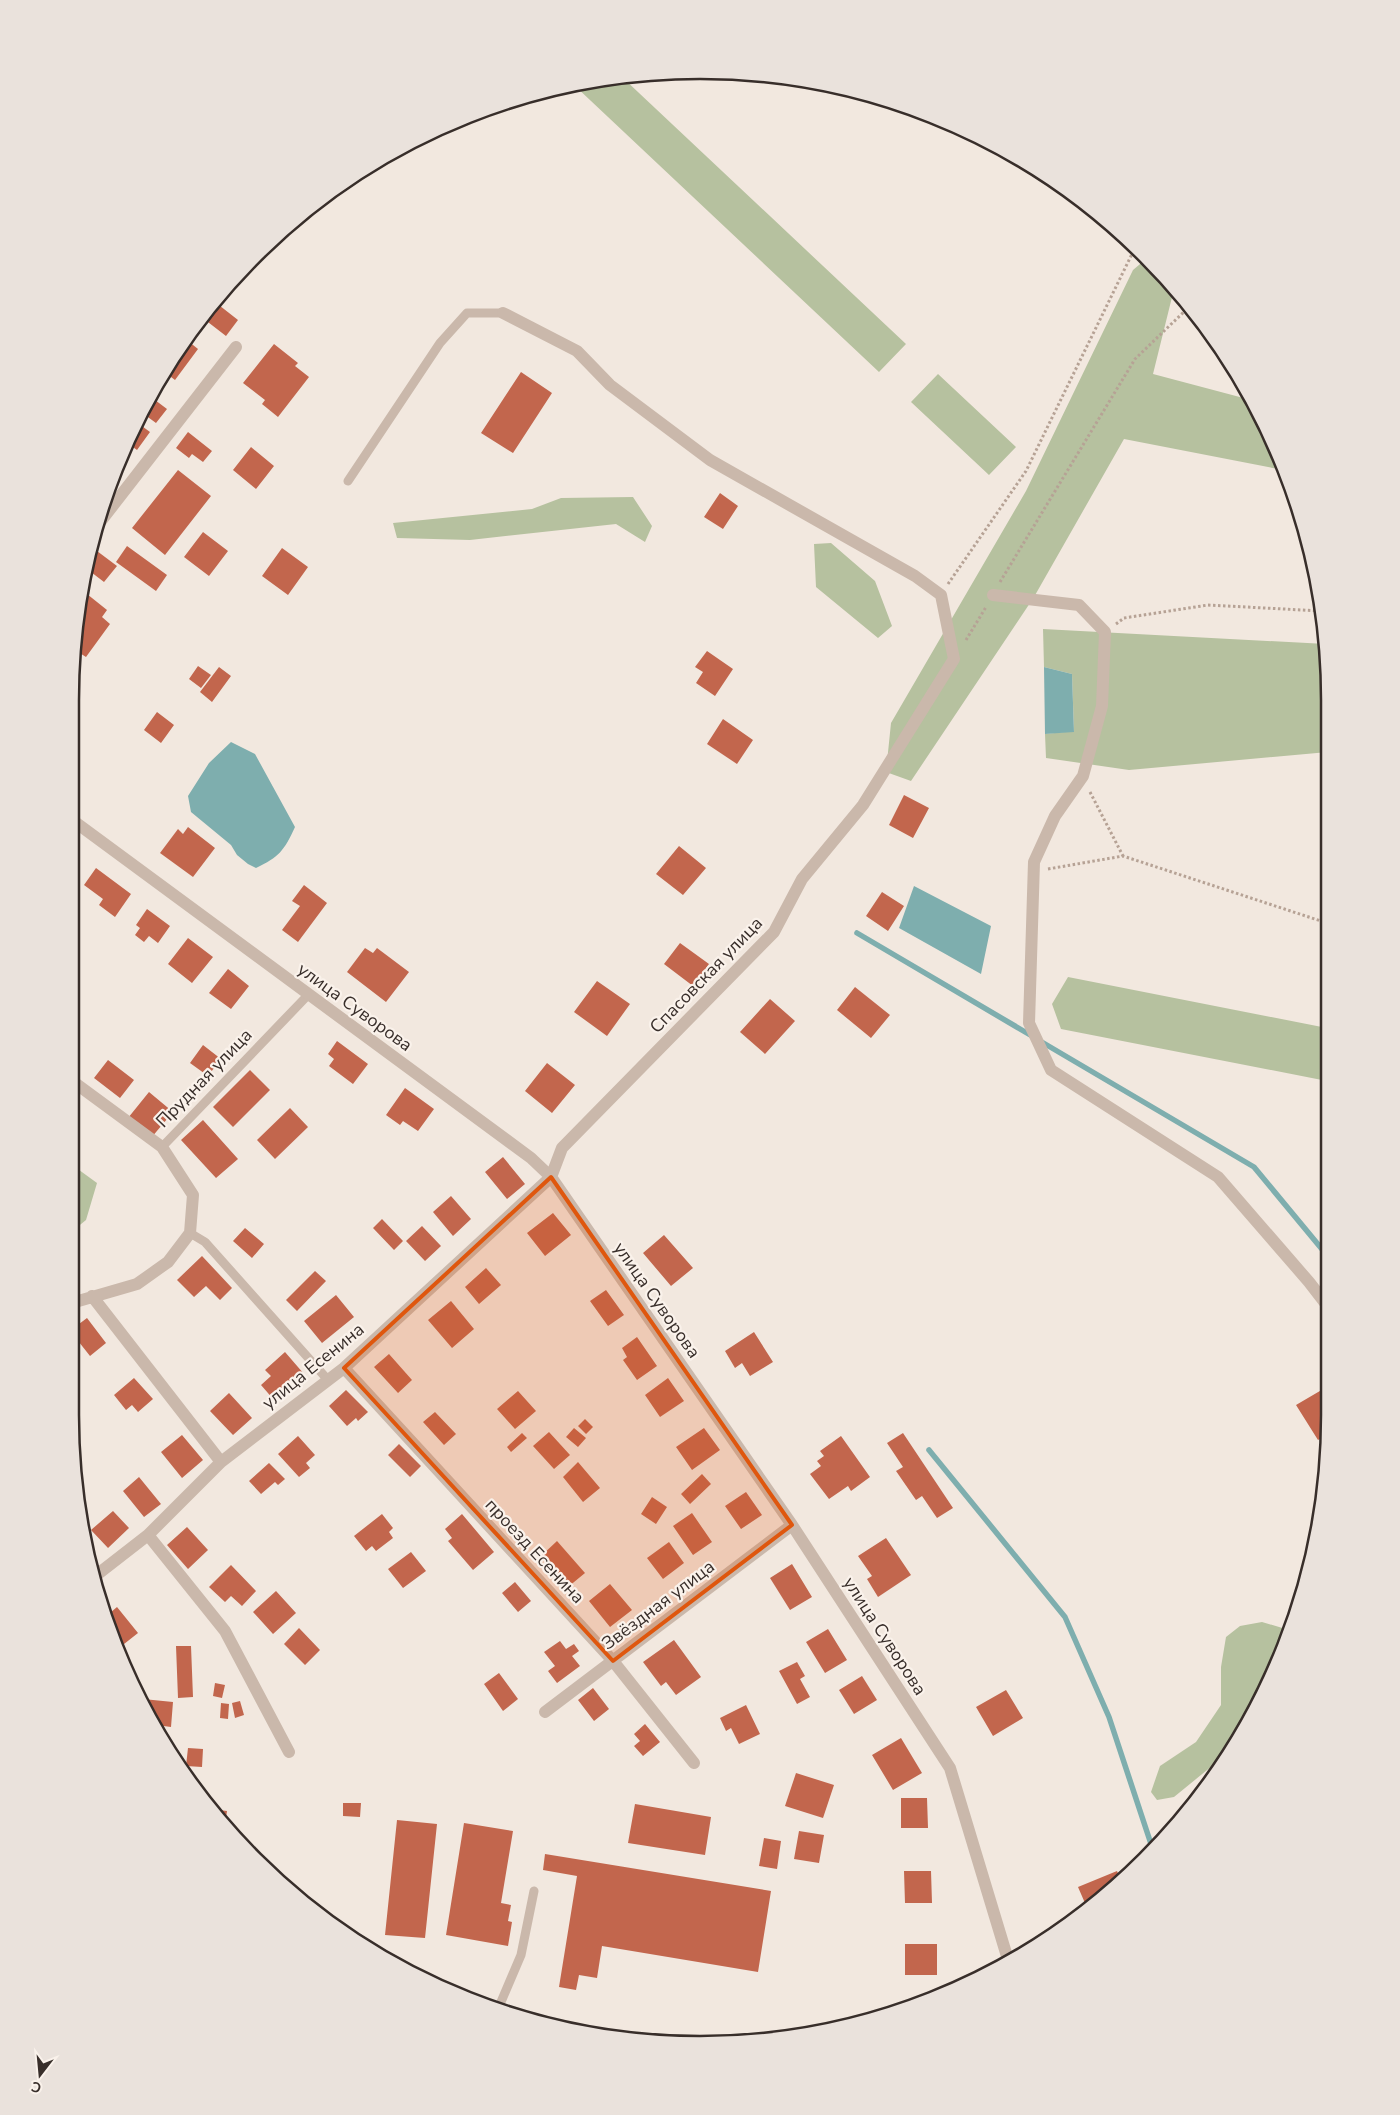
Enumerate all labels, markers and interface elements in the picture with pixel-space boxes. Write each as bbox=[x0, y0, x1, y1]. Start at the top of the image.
street label: Спасовская улица bbox=[644, 912, 768, 1038]
street label: улица Суворова bbox=[293, 957, 417, 1057]
street label: Прудная улица bbox=[151, 1023, 257, 1133]
street label: улица Суворова bbox=[608, 1237, 706, 1363]
street label: улица Есенина bbox=[257, 1317, 369, 1415]
street label: проезд Есенина bbox=[480, 1493, 590, 1609]
street label: Звёздная улица bbox=[597, 1555, 719, 1655]
street label: улица Суворова bbox=[838, 1572, 932, 1700]
north arrow bbox=[15, 2050, 65, 2100]
text: С bbox=[29, 2076, 44, 2097]

